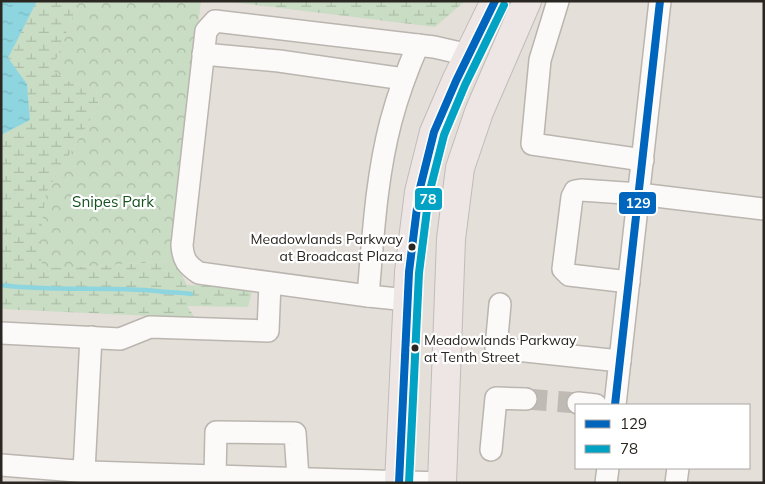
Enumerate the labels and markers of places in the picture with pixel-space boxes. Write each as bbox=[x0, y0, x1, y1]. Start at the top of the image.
place label: Meadowlands Parkway at Broadcast Plaza bbox=[251, 230, 404, 265]
marker: Meadowlands Parkway at Broadcast Plaza bbox=[407, 242, 417, 252]
place label: Meadowlands Parkway at Tenth Street bbox=[424, 331, 577, 366]
marker: Meadowlands Parkway at Tenth Street bbox=[410, 343, 420, 353]

